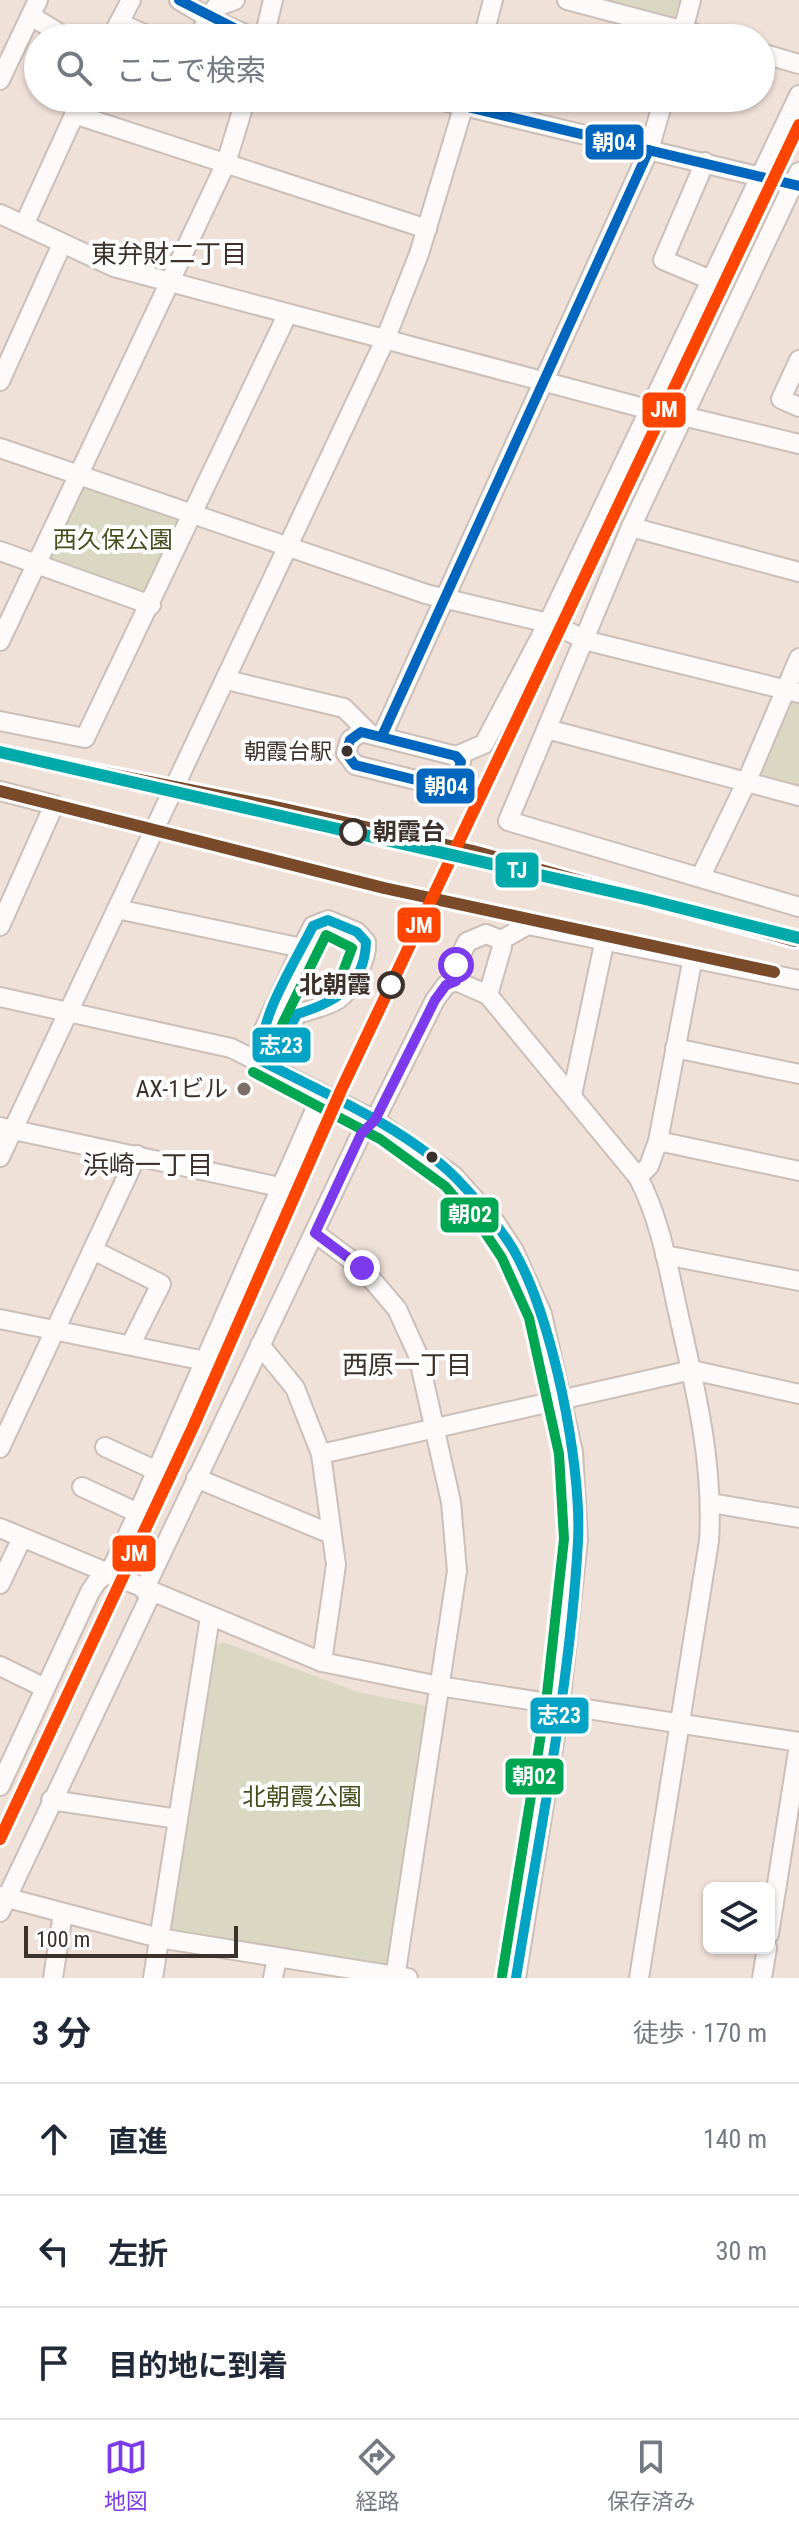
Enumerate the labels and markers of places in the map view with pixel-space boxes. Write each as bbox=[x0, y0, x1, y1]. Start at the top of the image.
place label: 朝霞台駅 bbox=[244, 739, 332, 764]
marker: 朝霞台駅 bbox=[339, 743, 355, 759]
place label: 朝霞台 bbox=[373, 818, 445, 846]
marker: 朝霞台 bbox=[340, 819, 366, 845]
place label: 北朝霞 bbox=[299, 971, 371, 999]
marker: 北朝霞 bbox=[378, 972, 404, 998]
place label: AX-1ビル bbox=[136, 1075, 228, 1103]
marker: AX-1ビル bbox=[235, 1080, 253, 1098]
unlabelled marker bbox=[424, 1149, 440, 1165]

